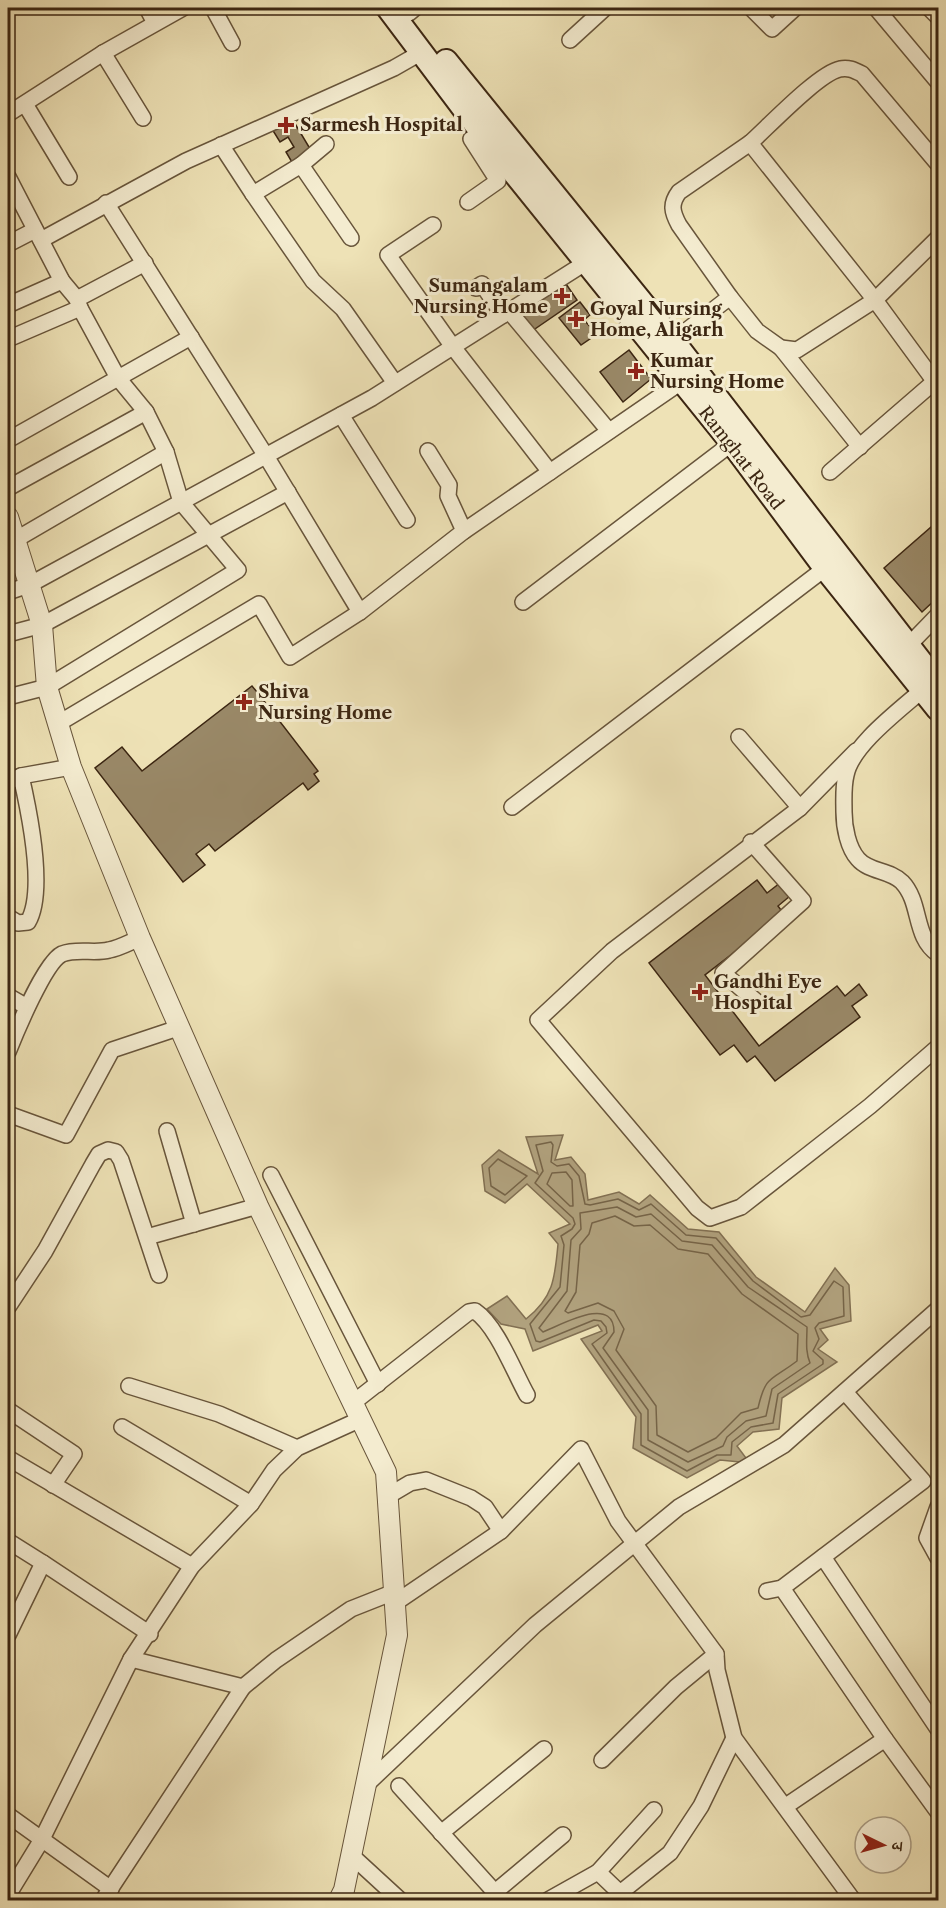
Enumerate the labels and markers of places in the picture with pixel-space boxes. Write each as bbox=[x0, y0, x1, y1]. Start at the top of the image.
place label: Sarmesh Hospital bbox=[300, 114, 463, 136]
marker: Sarmesh Hospital bbox=[277, 116, 295, 134]
place label: Sumangalam Nursing Home bbox=[414, 275, 548, 318]
marker: Sumangalam Nursing Home bbox=[553, 287, 571, 305]
place label: Goyal Nursing Home, Aligarh bbox=[590, 298, 724, 341]
marker: Goyal Nursing Home, Aligarh bbox=[567, 310, 585, 328]
place label: Kumar Nursing Home bbox=[650, 350, 784, 393]
marker: Kumar Nursing Home bbox=[627, 362, 645, 380]
place label: Shiva Nursing Home bbox=[258, 681, 392, 724]
marker: Shiva Nursing Home bbox=[235, 693, 253, 711]
place label: Gandhi Eye Hospital bbox=[714, 971, 822, 1014]
marker: Gandhi Eye Hospital bbox=[691, 983, 709, 1001]

